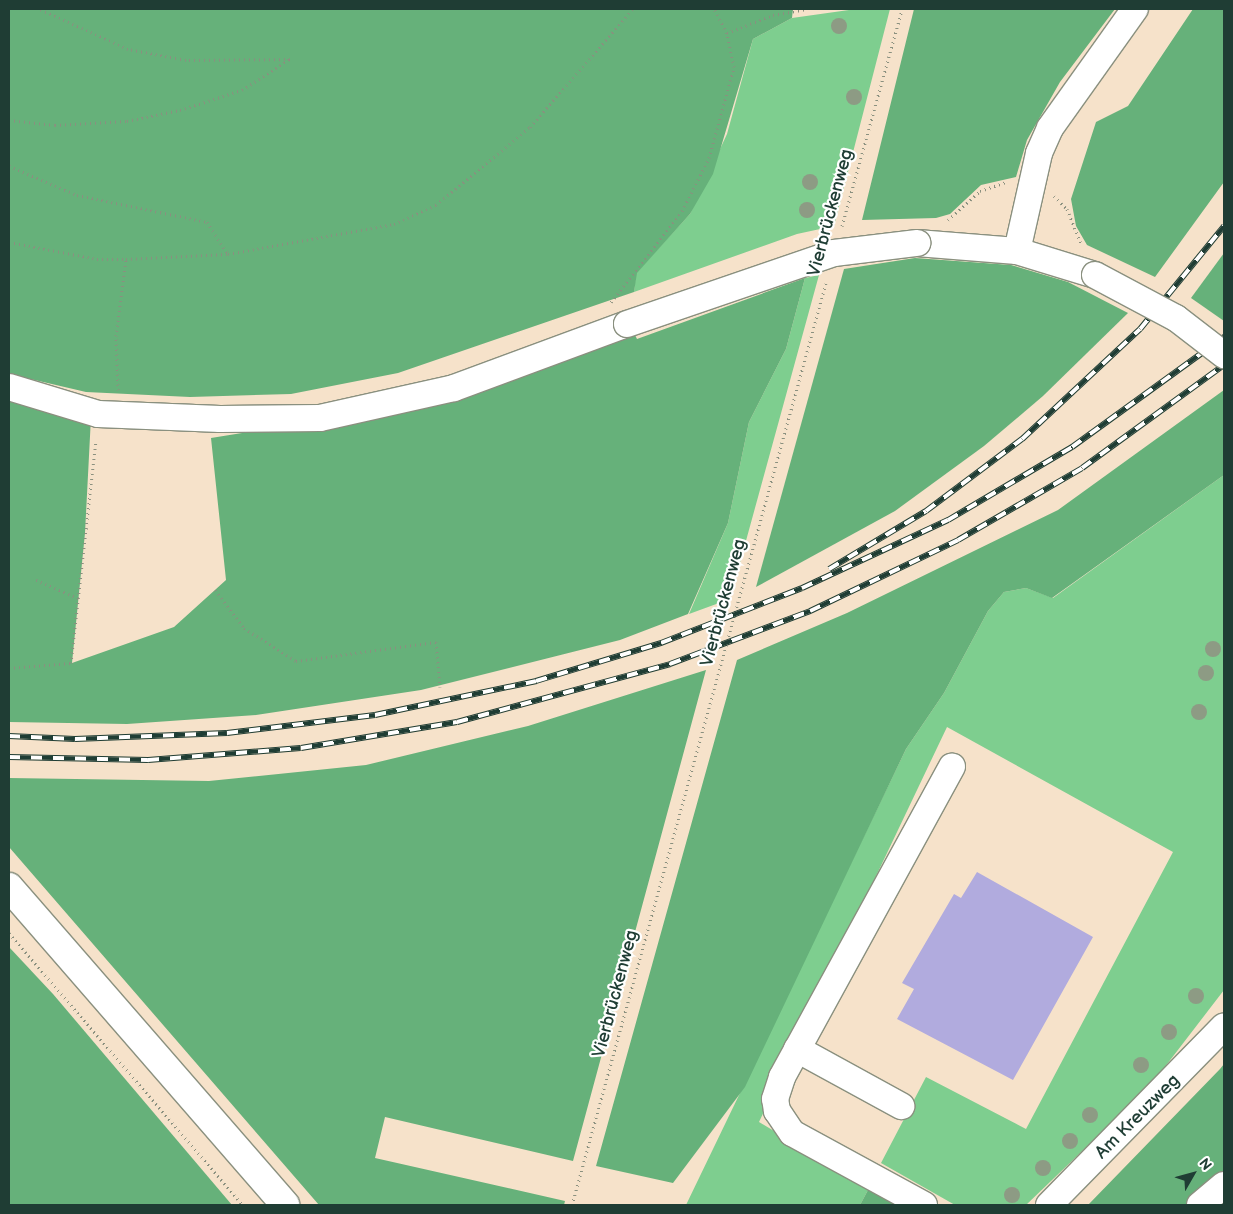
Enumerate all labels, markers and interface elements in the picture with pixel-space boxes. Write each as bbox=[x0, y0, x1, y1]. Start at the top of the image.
street label: Vierbrückenweg bbox=[804, 147, 858, 279]
street label: Vierbrückenweg bbox=[697, 537, 751, 669]
street label: Vierbrückenweg bbox=[589, 928, 643, 1060]
street label: Am Kreuzweg bbox=[1091, 1070, 1185, 1164]
north arrow bbox=[1168, 1149, 1218, 1199]
text: N bbox=[1195, 1155, 1215, 1174]

